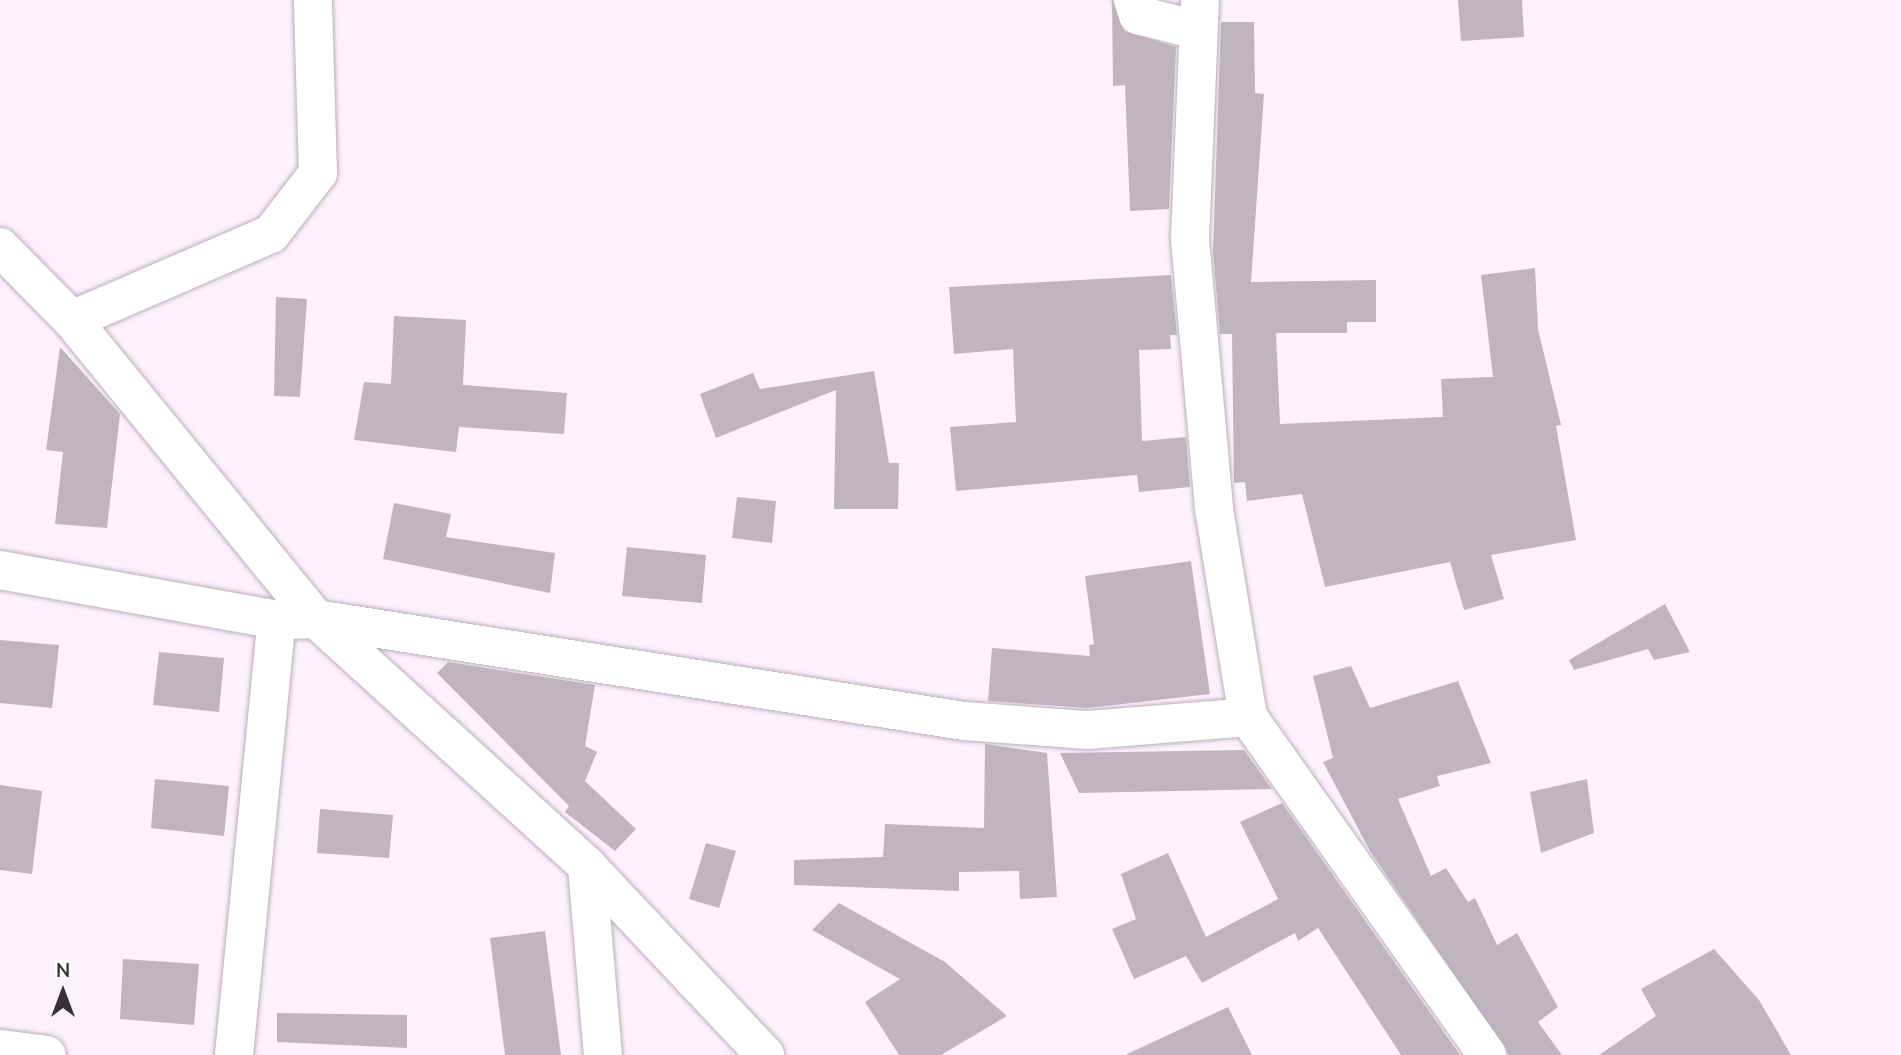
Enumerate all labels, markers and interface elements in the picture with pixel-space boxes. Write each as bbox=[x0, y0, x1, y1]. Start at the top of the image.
north arrow bbox=[28, 957, 98, 1027]
text: N bbox=[56, 958, 70, 984]

